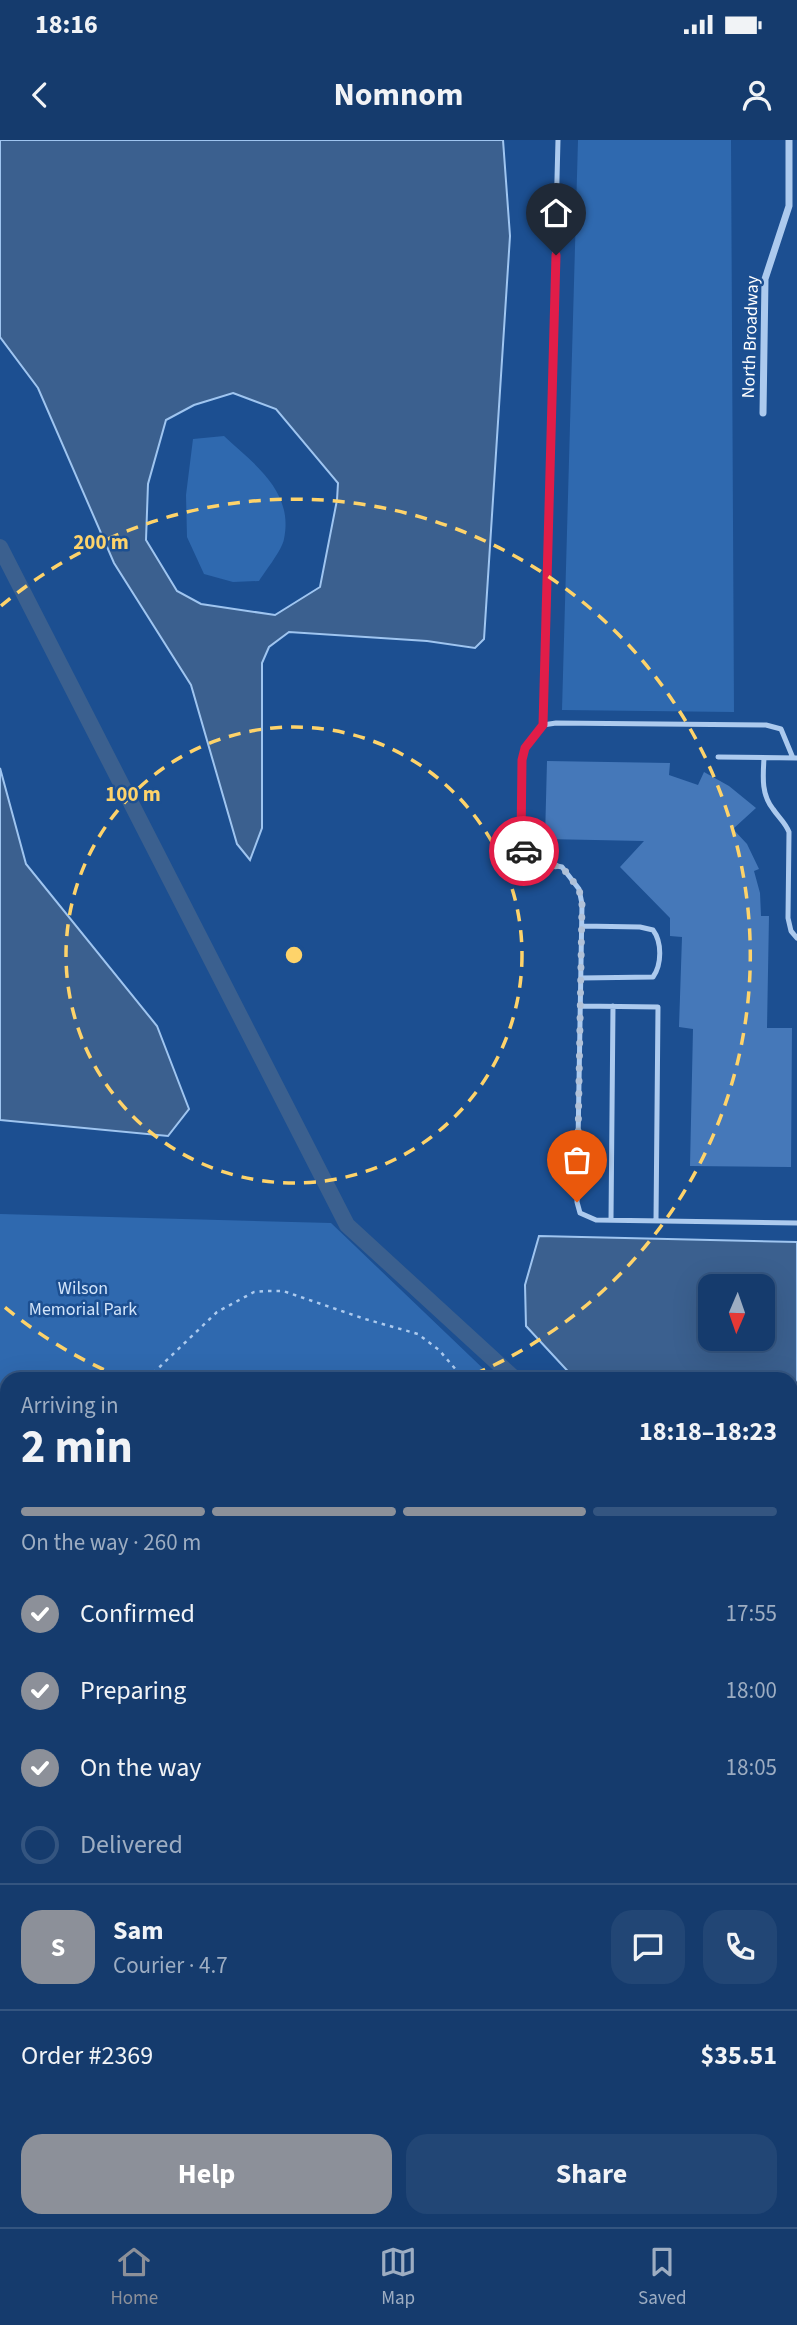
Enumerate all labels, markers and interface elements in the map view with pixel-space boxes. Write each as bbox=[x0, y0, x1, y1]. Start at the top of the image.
text: 18:16 bbox=[35, 6, 98, 43]
text: Nomnom bbox=[334, 72, 463, 118]
icon: back bbox=[21, 76, 59, 114]
icon: person bbox=[738, 76, 776, 114]
pin bbox=[526, 183, 586, 255]
icon: home bbox=[537, 194, 575, 232]
street label: North Broadway bbox=[736, 275, 765, 399]
text: 200 m bbox=[73, 527, 129, 557]
text: 100 m bbox=[105, 779, 161, 809]
courier bbox=[489, 816, 559, 886]
icon: car bbox=[505, 832, 543, 870]
centre of rings bbox=[282, 943, 306, 967]
pin bbox=[547, 1130, 607, 1202]
icon: bag bbox=[558, 1141, 596, 1179]
north arrow bbox=[698, 1274, 775, 1351]
map controls bbox=[698, 1274, 775, 1351]
park label: Wilson Memorial Park bbox=[29, 1276, 137, 1322]
text: Arriving in bbox=[21, 1389, 119, 1422]
text: 18:18–18:23 bbox=[639, 1413, 777, 1450]
text: 2 min bbox=[21, 1415, 133, 1480]
text: On the way · 260 m bbox=[21, 1526, 201, 1559]
icon: check bbox=[21, 1595, 59, 1633]
text: Confirmed bbox=[80, 1595, 195, 1632]
text: 17:55 bbox=[726, 1597, 777, 1630]
icon: check bbox=[21, 1672, 59, 1710]
text: Preparing bbox=[80, 1672, 186, 1709]
text: 18:00 bbox=[726, 1674, 777, 1707]
icon: check bbox=[21, 1749, 59, 1787]
text: On the way bbox=[80, 1749, 201, 1786]
text: 18:05 bbox=[726, 1751, 777, 1784]
text: Delivered bbox=[80, 1826, 183, 1863]
button: chat bbox=[611, 1910, 685, 1984]
button: phone bbox=[703, 1910, 777, 1984]
text: Sam bbox=[113, 1912, 163, 1949]
text: S bbox=[51, 1929, 65, 1966]
text: Courier · 4.7 bbox=[113, 1949, 228, 1982]
text: Order #2369 bbox=[21, 2037, 153, 2074]
text: $35.51 bbox=[701, 2037, 777, 2074]
button: Help bbox=[21, 2134, 392, 2214]
button: Share bbox=[406, 2134, 777, 2214]
tab: Home bbox=[110, 2243, 158, 2312]
tab: Map bbox=[379, 2243, 417, 2312]
tab: Saved bbox=[638, 2243, 687, 2312]

